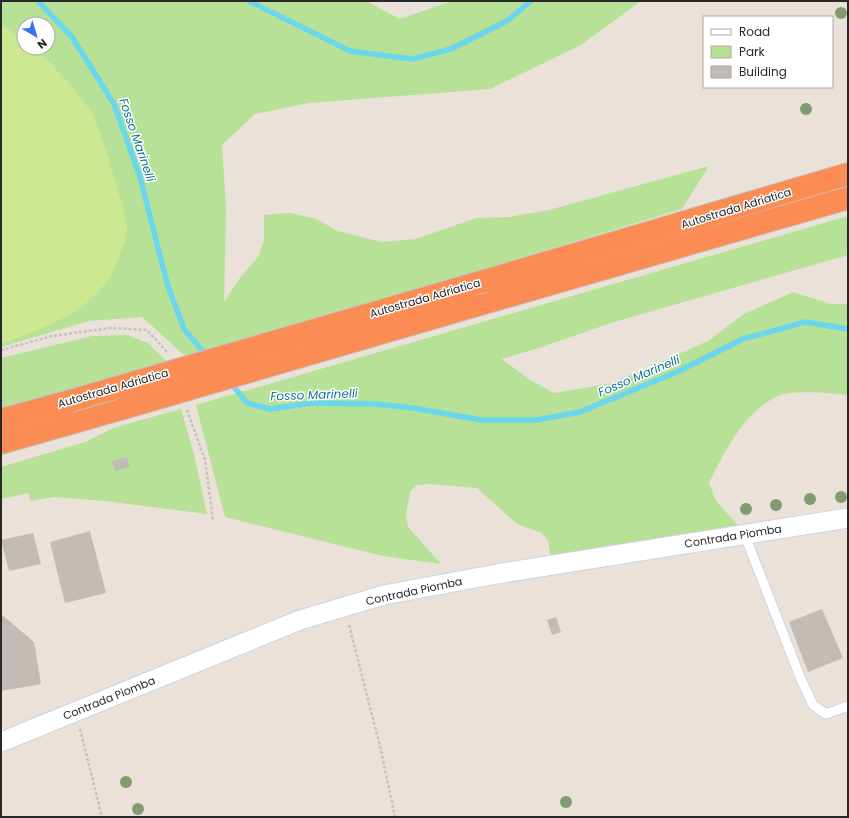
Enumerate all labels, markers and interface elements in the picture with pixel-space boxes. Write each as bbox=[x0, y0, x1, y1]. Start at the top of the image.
north arrow bbox=[16, 16, 56, 56]
legend bbox=[703, 16, 833, 88]
text: Road bbox=[739, 23, 770, 40]
text: N bbox=[34, 35, 50, 53]
text: Park bbox=[739, 43, 766, 60]
text: Building bbox=[739, 63, 787, 80]
water label: Fosso Marinelli bbox=[115, 96, 160, 185]
street label: Autostrada Adriatica bbox=[679, 184, 793, 232]
street label: Autostrada Adriatica bbox=[368, 275, 482, 321]
water label: Fosso Marinelli bbox=[595, 350, 683, 400]
street label: Autostrada Adriatica bbox=[56, 365, 170, 411]
water label: Fosso Marinelli bbox=[270, 384, 359, 405]
street label: Contrada Piomba bbox=[683, 520, 783, 552]
street label: Contrada Piomba bbox=[364, 573, 464, 609]
street label: Contrada Piomba bbox=[60, 672, 158, 724]

